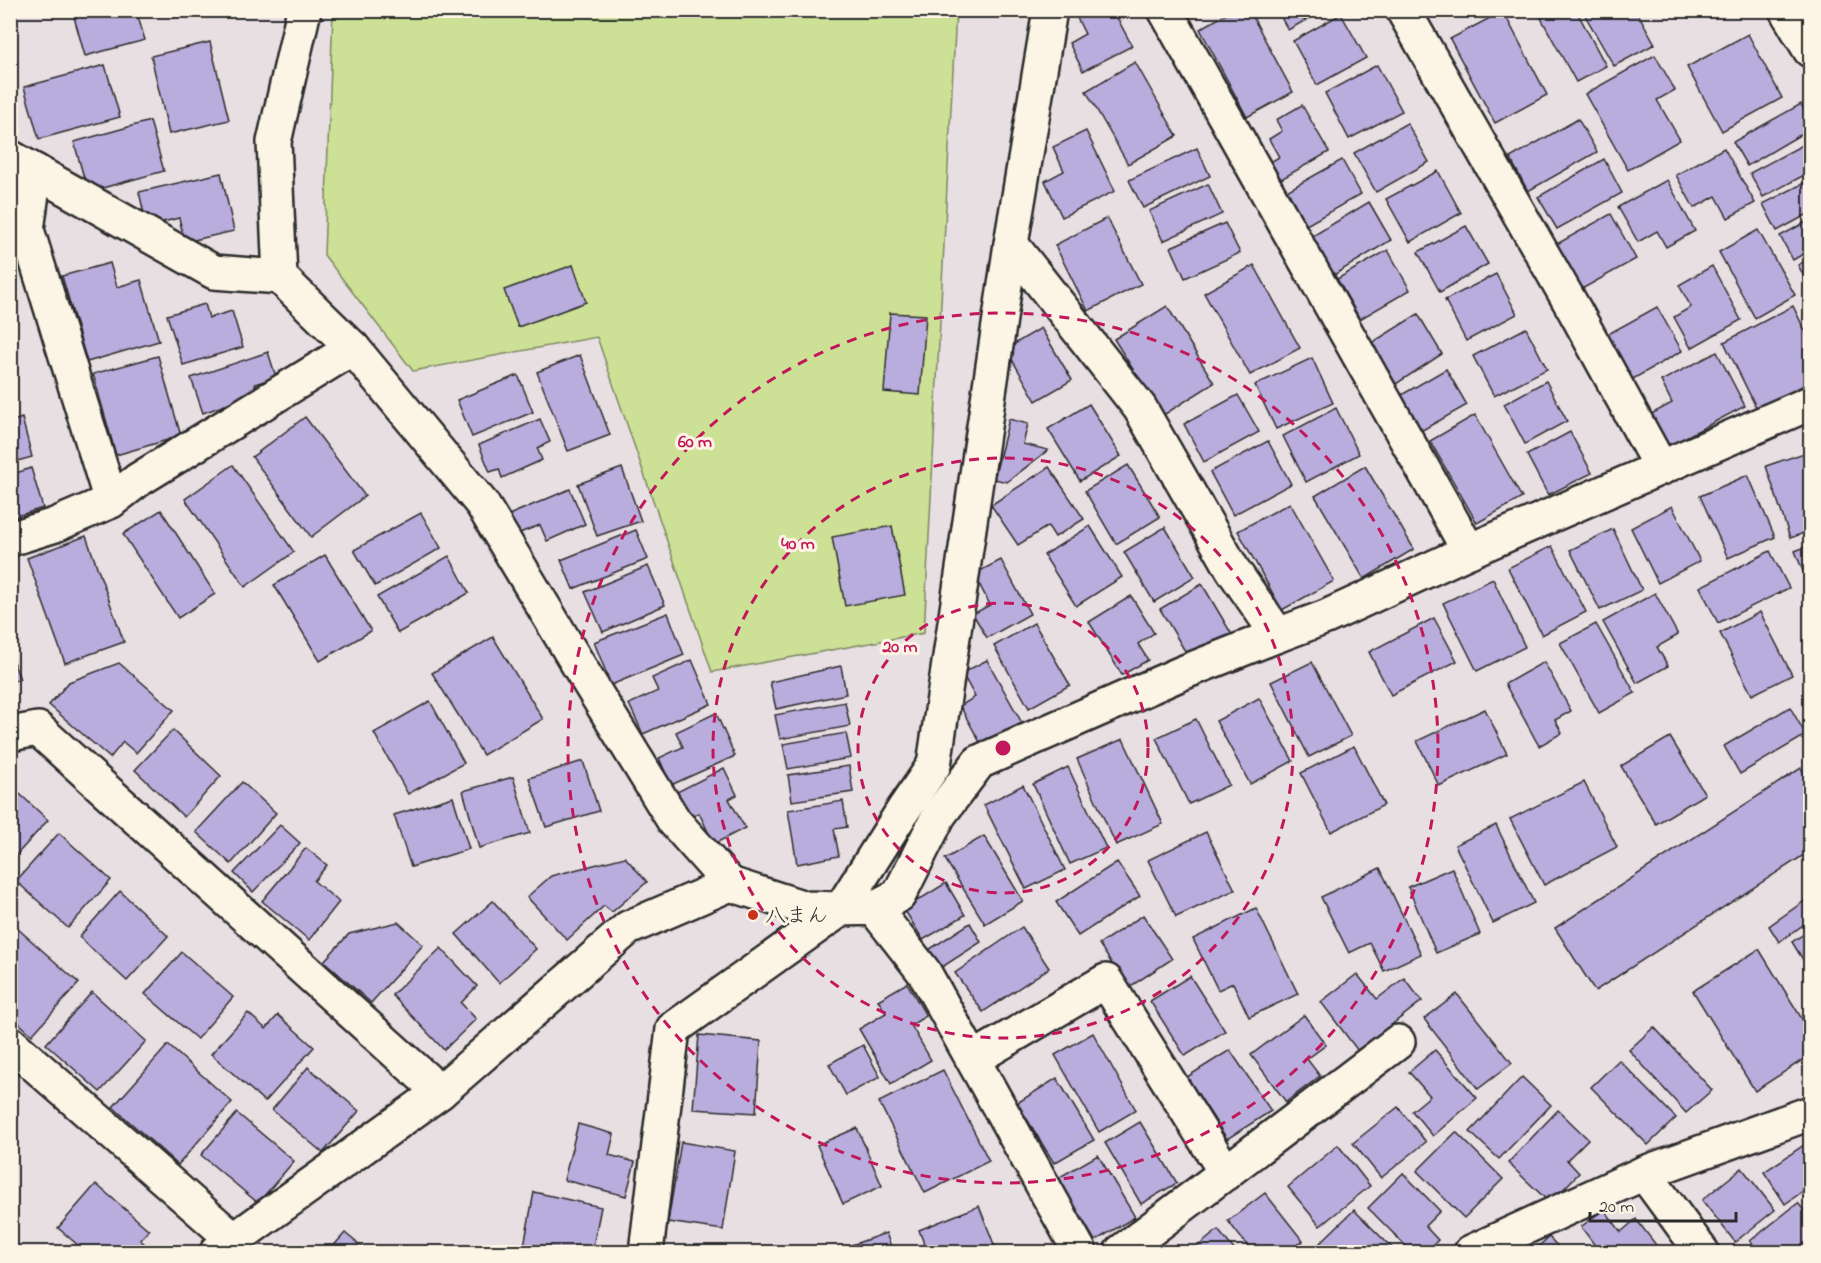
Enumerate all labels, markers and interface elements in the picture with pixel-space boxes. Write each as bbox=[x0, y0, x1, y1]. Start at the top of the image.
text: 60 m bbox=[678, 430, 712, 456]
text: 40 m bbox=[781, 532, 815, 558]
text: 20 m bbox=[881, 635, 918, 661]
centre of rings bbox=[993, 738, 1013, 758]
place label: 八まん bbox=[765, 902, 828, 932]
marker: 八まん bbox=[746, 908, 760, 922]
scale bar bbox=[1590, 1185, 1736, 1223]
text: 20 m bbox=[1599, 1195, 1634, 1221]

